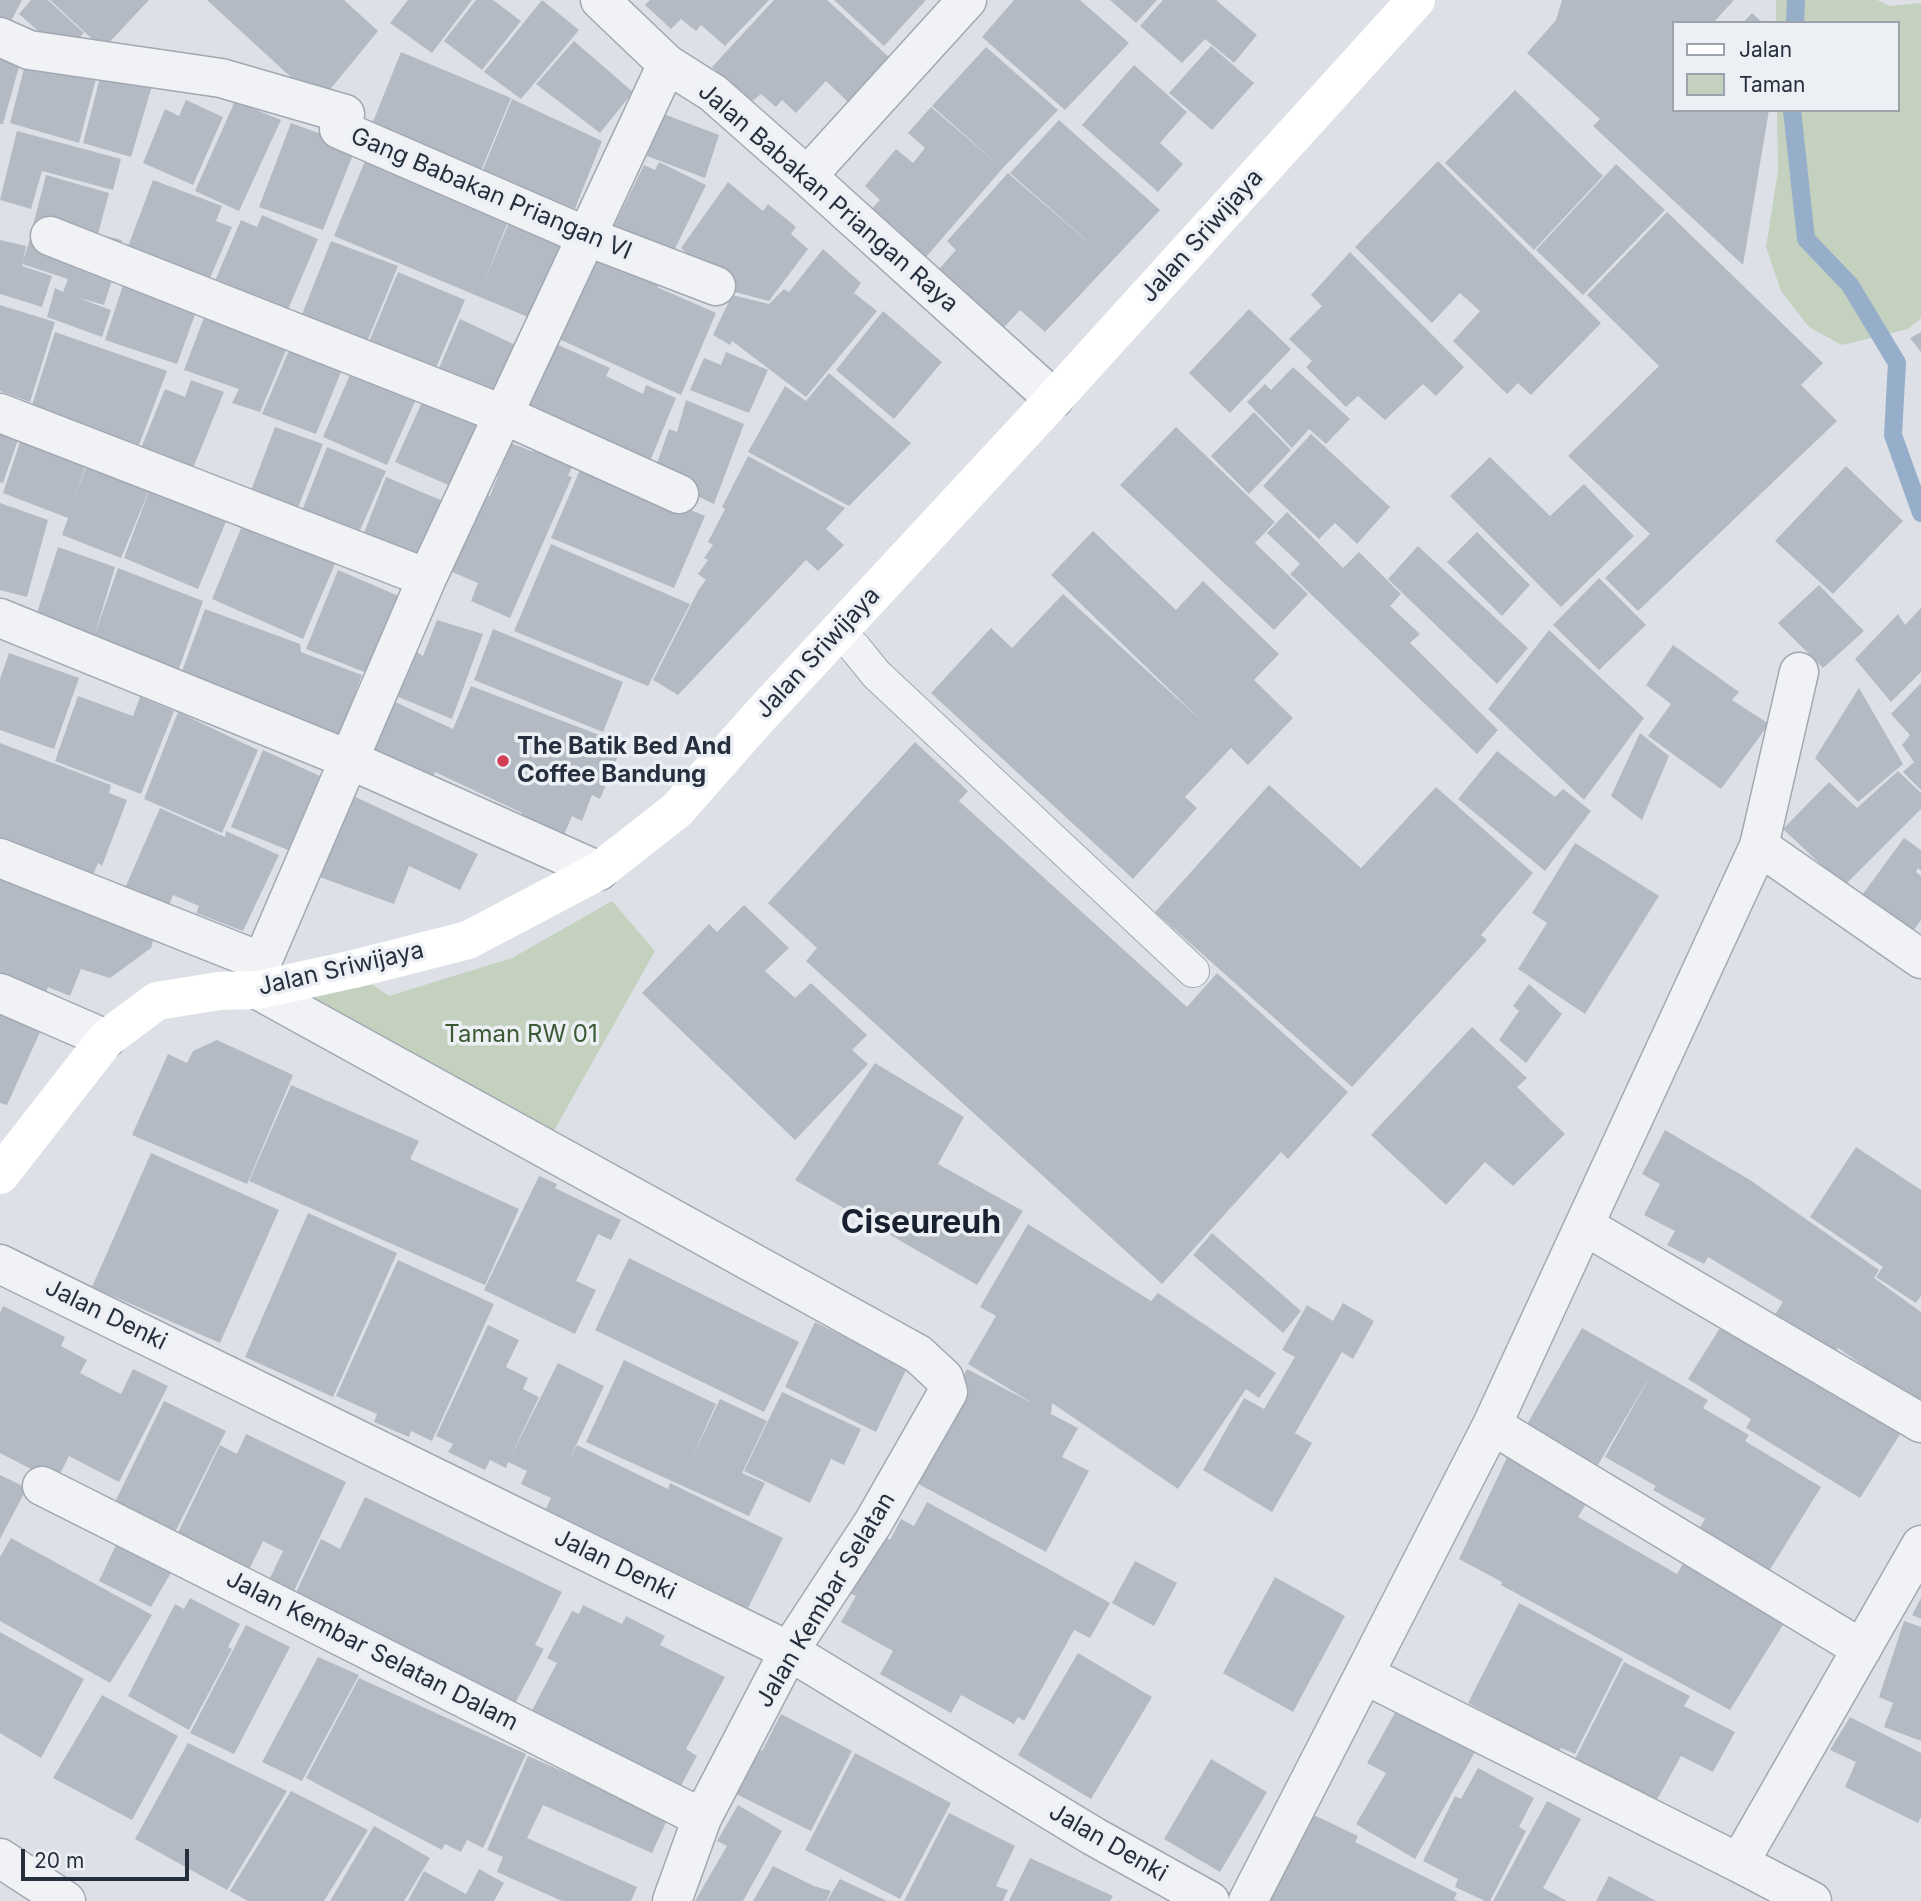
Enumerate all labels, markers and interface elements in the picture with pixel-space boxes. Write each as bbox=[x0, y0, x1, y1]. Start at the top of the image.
legend bbox=[1672, 21, 1900, 112]
text: Jalan bbox=[1739, 37, 1792, 62]
text: Taman bbox=[1739, 72, 1805, 97]
street label: Jalan Babakan Priangan Raya bbox=[692, 77, 964, 319]
street label: Gang Babakan Priangan VI bbox=[346, 122, 636, 266]
street label: Jalan Sriwijaya bbox=[1135, 163, 1269, 309]
street label: Jalan Sriwijaya bbox=[750, 581, 886, 725]
place label: The Batik Bed And Coffee Bandung bbox=[517, 733, 732, 789]
marker: The Batik Bed And Coffee Bandung bbox=[495, 753, 511, 769]
street label: Jalan Sriwijaya bbox=[255, 936, 427, 1002]
park label: Taman RW 01 bbox=[444, 1021, 598, 1049]
district label: Ciseureuh bbox=[841, 1204, 1001, 1242]
street label: Jalan Denki bbox=[40, 1273, 172, 1357]
street label: Jalan Kembar Selatan bbox=[750, 1487, 902, 1713]
street label: Jalan Denki bbox=[549, 1523, 681, 1607]
street label: Jalan Kembar Selatan Dalam bbox=[221, 1565, 523, 1737]
street label: Jalan Denki bbox=[1044, 1798, 1172, 1888]
scale bar bbox=[24, 1834, 192, 1878]
text: 20 m bbox=[34, 1848, 84, 1873]

